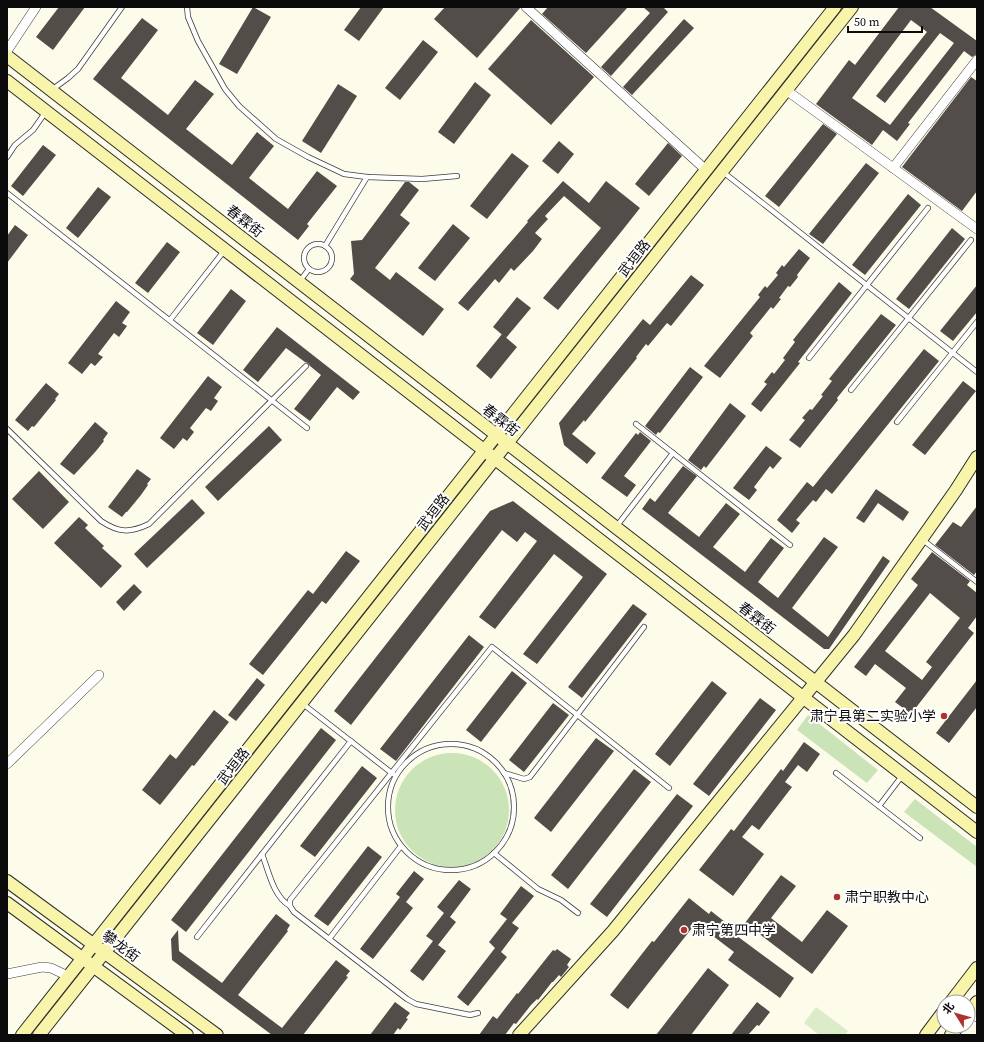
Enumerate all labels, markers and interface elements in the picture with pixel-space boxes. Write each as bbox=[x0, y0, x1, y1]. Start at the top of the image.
scale bar bbox=[848, 8, 922, 34]
text: 50 m bbox=[854, 14, 880, 30]
street label: 春霖街 bbox=[222, 200, 268, 242]
street label: 武垣路 bbox=[613, 235, 655, 281]
street label: 春霖街 bbox=[478, 399, 524, 441]
street label: 武垣路 bbox=[412, 489, 454, 535]
street label: 春霖街 bbox=[734, 597, 780, 639]
place label: 肃宁县第二实验小学 bbox=[810, 706, 936, 726]
marker: 肃宁县第二实验小学 bbox=[939, 711, 949, 721]
street label: 武垣路 bbox=[212, 743, 254, 789]
place label: 肃宁职教中心 bbox=[845, 887, 929, 907]
marker: 肃宁职教中心 bbox=[832, 892, 842, 902]
place label: 肃宁第四中学 bbox=[692, 920, 776, 940]
marker: 肃宁第四中学 bbox=[679, 925, 689, 935]
street label: 攀龙街 bbox=[98, 926, 144, 966]
north arrow bbox=[936, 994, 976, 1034]
text: 北 bbox=[939, 999, 958, 1017]

